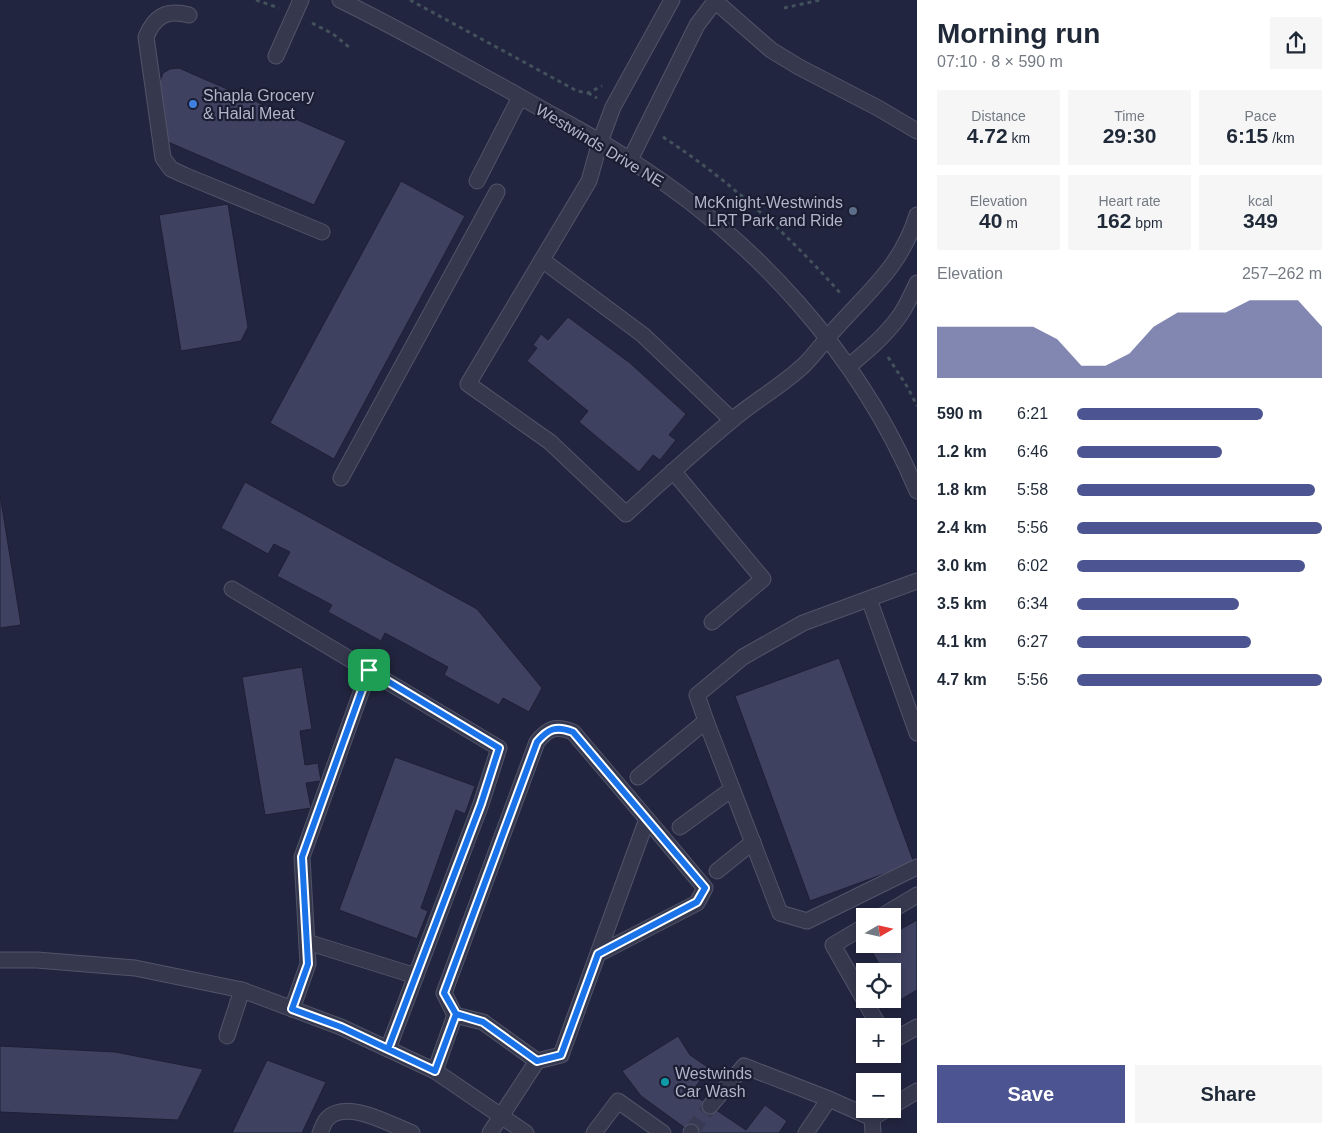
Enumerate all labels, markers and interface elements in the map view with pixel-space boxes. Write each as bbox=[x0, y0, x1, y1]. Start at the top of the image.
button: share bbox=[1270, 17, 1322, 69]
text: Morning run bbox=[937, 18, 1100, 49]
text: 07:10 · 8 × 590 m bbox=[937, 53, 1063, 70]
place label: Shapla Grocery & Halal Meat bbox=[203, 87, 314, 122]
marker: Shapla Grocery & Halal Meat bbox=[187, 98, 199, 110]
street label: Westwinds Drive NE bbox=[533, 101, 666, 190]
text: Distance bbox=[971, 108, 1026, 124]
text: Time bbox=[1114, 108, 1145, 124]
text: Pace bbox=[1245, 108, 1276, 124]
text: 4.72 bbox=[967, 124, 1008, 147]
text: 29:30 bbox=[1103, 124, 1156, 147]
text: 6:15 bbox=[1226, 124, 1268, 147]
text: km bbox=[1008, 130, 1030, 146]
text: /km bbox=[1268, 130, 1295, 146]
text: Elevation bbox=[970, 193, 1027, 209]
text: Heart rate bbox=[1098, 193, 1161, 209]
text: kcal bbox=[1248, 193, 1273, 209]
place label: McKnight-Westwinds LRT Park and Ride bbox=[694, 194, 843, 229]
marker: McKnight-Westwinds LRT Park and Ride bbox=[847, 205, 859, 217]
text: 40 bbox=[979, 209, 1002, 232]
text: 162 bbox=[1096, 209, 1131, 232]
text: 349 bbox=[1243, 209, 1278, 232]
text: m bbox=[1002, 215, 1018, 231]
text: bpm bbox=[1131, 215, 1163, 231]
text: Elevation bbox=[937, 265, 1003, 282]
text: 257–262 m bbox=[1242, 265, 1322, 282]
text: 590 m bbox=[937, 405, 982, 422]
text: 6:21 bbox=[1017, 405, 1048, 422]
text: 1.2 km bbox=[937, 443, 987, 460]
text: 6:46 bbox=[1017, 443, 1048, 460]
text: 1.8 km bbox=[937, 481, 987, 498]
text: 5:58 bbox=[1017, 481, 1048, 498]
text: 2.4 km bbox=[937, 519, 987, 536]
text: 5:56 bbox=[1017, 519, 1048, 536]
text: 3.0 km bbox=[937, 557, 987, 574]
text: 6:02 bbox=[1017, 557, 1048, 574]
text: 3.5 km bbox=[937, 595, 987, 612]
text: 6:34 bbox=[1017, 595, 1048, 612]
text: 4.1 km bbox=[937, 633, 987, 650]
text: 6:27 bbox=[1017, 633, 1048, 650]
pin bbox=[348, 649, 390, 691]
icon: arrive bbox=[355, 656, 383, 684]
text: 4.7 km bbox=[937, 671, 987, 688]
text: 5:56 bbox=[1017, 671, 1048, 688]
north arrow bbox=[856, 908, 901, 952]
map controls bbox=[856, 908, 901, 1118]
button: locate bbox=[856, 963, 901, 1008]
button: + bbox=[856, 1018, 901, 1063]
place label: Westwinds Car Wash bbox=[675, 1065, 752, 1100]
button: Save bbox=[937, 1065, 1125, 1123]
button: Share bbox=[1135, 1065, 1322, 1123]
button: − bbox=[856, 1073, 901, 1118]
marker: Westwinds Car Wash bbox=[659, 1076, 671, 1088]

